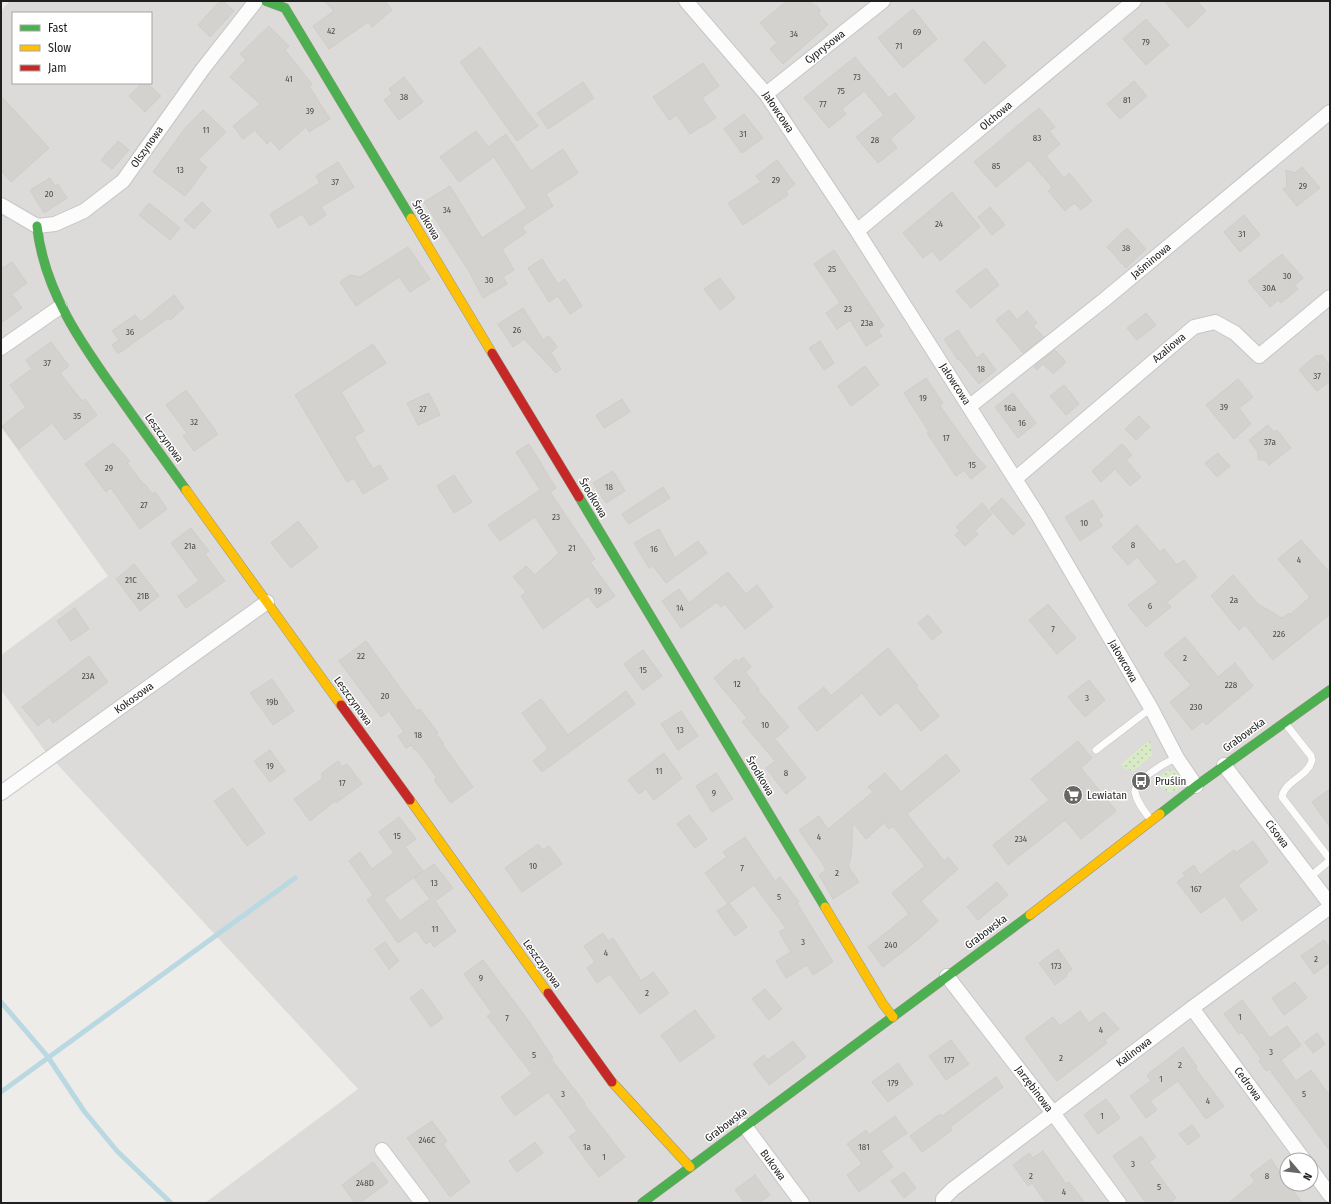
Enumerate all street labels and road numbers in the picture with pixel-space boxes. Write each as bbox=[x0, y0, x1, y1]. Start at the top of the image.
street label: Cyprysowa bbox=[802, 27, 848, 67]
street label: Jałowcowa bbox=[759, 89, 797, 135]
street label: Olchowa bbox=[977, 99, 1015, 133]
street label: Olszynowa bbox=[128, 124, 166, 170]
street label: Środkowa bbox=[409, 197, 444, 242]
street label: Jaśminowa bbox=[1128, 241, 1174, 281]
street label: Azaliowa bbox=[1150, 330, 1188, 366]
street label: Jałowcowa bbox=[937, 361, 973, 407]
street label: Leszczynowa bbox=[142, 411, 186, 465]
street label: Środkowa bbox=[576, 475, 611, 520]
street label: Jałowcowa bbox=[1106, 637, 1140, 685]
street label: Leszczynowa bbox=[331, 674, 375, 728]
street label: Kokosowa bbox=[112, 679, 156, 717]
street label: Grabowska bbox=[1220, 715, 1268, 755]
street label: Środkowa bbox=[743, 753, 778, 798]
street label: Cisowa bbox=[1262, 818, 1292, 850]
street label: Grabowska bbox=[962, 912, 1010, 952]
street label: Leszczynowa bbox=[520, 937, 564, 991]
street label: Kalinowa bbox=[1114, 1035, 1154, 1069]
street label: Jarzębinowa bbox=[1012, 1063, 1056, 1115]
street label: Cedrowa bbox=[1231, 1065, 1265, 1103]
street label: Grabowska bbox=[702, 1105, 750, 1145]
street label: Bukowa bbox=[757, 1147, 789, 1183]

